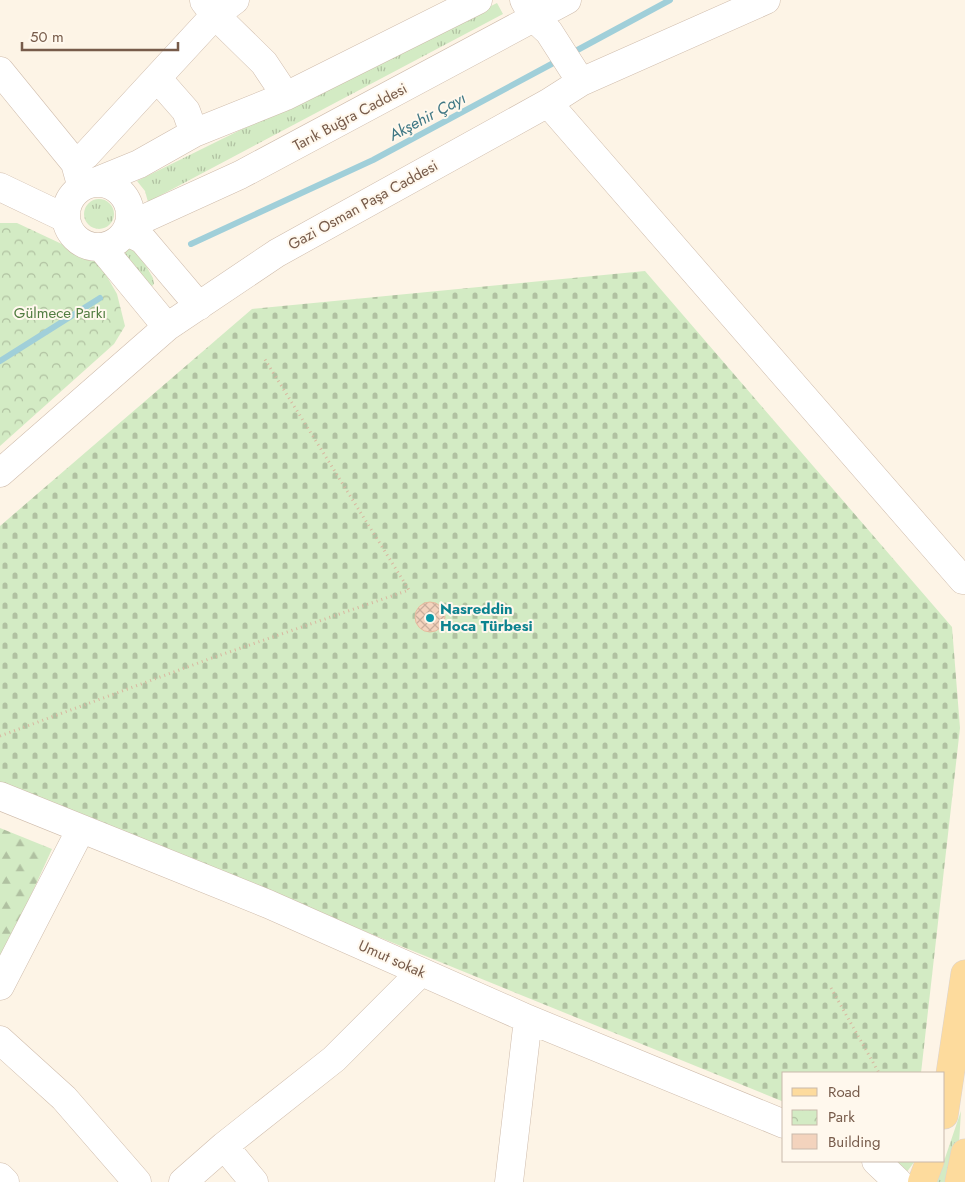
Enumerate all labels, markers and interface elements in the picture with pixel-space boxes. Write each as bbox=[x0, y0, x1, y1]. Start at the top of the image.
scale bar bbox=[22, 20, 179, 52]
text: 50 m bbox=[30, 26, 64, 48]
street label: Tarık Buğra Caddesi bbox=[289, 78, 411, 156]
water label: Akşehir Çayı bbox=[384, 87, 470, 147]
street label: Gazi Osman Paşa Caddesi bbox=[284, 155, 442, 255]
park label: Gülmece Parkı bbox=[14, 302, 106, 324]
place label: Nasreddin Hoca Türbesi bbox=[440, 598, 533, 637]
marker: Nasreddin Hoca Türbesi bbox=[424, 612, 436, 624]
street label: Umut sokak bbox=[355, 934, 430, 984]
legend bbox=[782, 1072, 945, 1162]
text: Road bbox=[828, 1081, 860, 1103]
text: Park bbox=[828, 1106, 855, 1128]
text: Building bbox=[828, 1131, 880, 1153]

